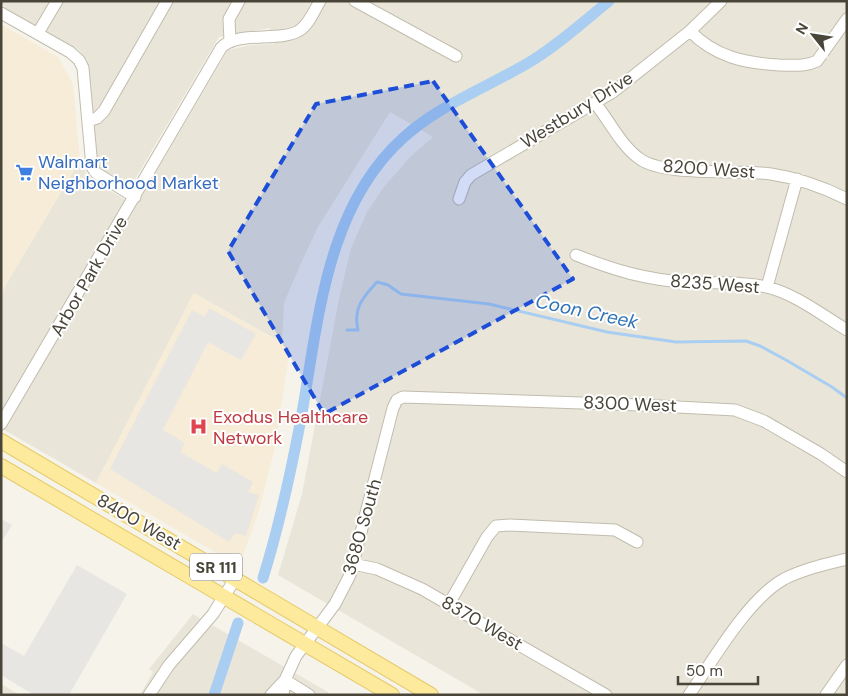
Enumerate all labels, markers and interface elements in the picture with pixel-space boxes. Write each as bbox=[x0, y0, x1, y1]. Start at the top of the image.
north arrow bbox=[788, 10, 838, 60]
text: N bbox=[791, 20, 812, 37]
street label: Westbury Drive bbox=[516, 66, 638, 154]
place label: Walmart Neighborhood Market bbox=[38, 150, 219, 195]
street label: 8200 West bbox=[662, 154, 756, 184]
supermarket icon: Walmart Neighborhood Market bbox=[14, 162, 34, 182]
street label: Arbor Park Drive bbox=[45, 212, 133, 340]
street label: 8235 West bbox=[669, 269, 761, 299]
water label: Coon Creek bbox=[533, 288, 641, 335]
street label: 8300 West bbox=[583, 390, 677, 418]
place label: Exodus Healthcare Network bbox=[213, 405, 368, 450]
hospital icon: Exodus Healthcare Network bbox=[189, 417, 209, 437]
street label: 3680 South bbox=[337, 476, 387, 578]
street label: 8400 West bbox=[92, 488, 186, 556]
road number: SR 111 bbox=[190, 554, 242, 580]
street label: 8370 West bbox=[437, 590, 527, 656]
scale bar bbox=[678, 654, 758, 686]
text: 50 m bbox=[686, 661, 723, 681]

